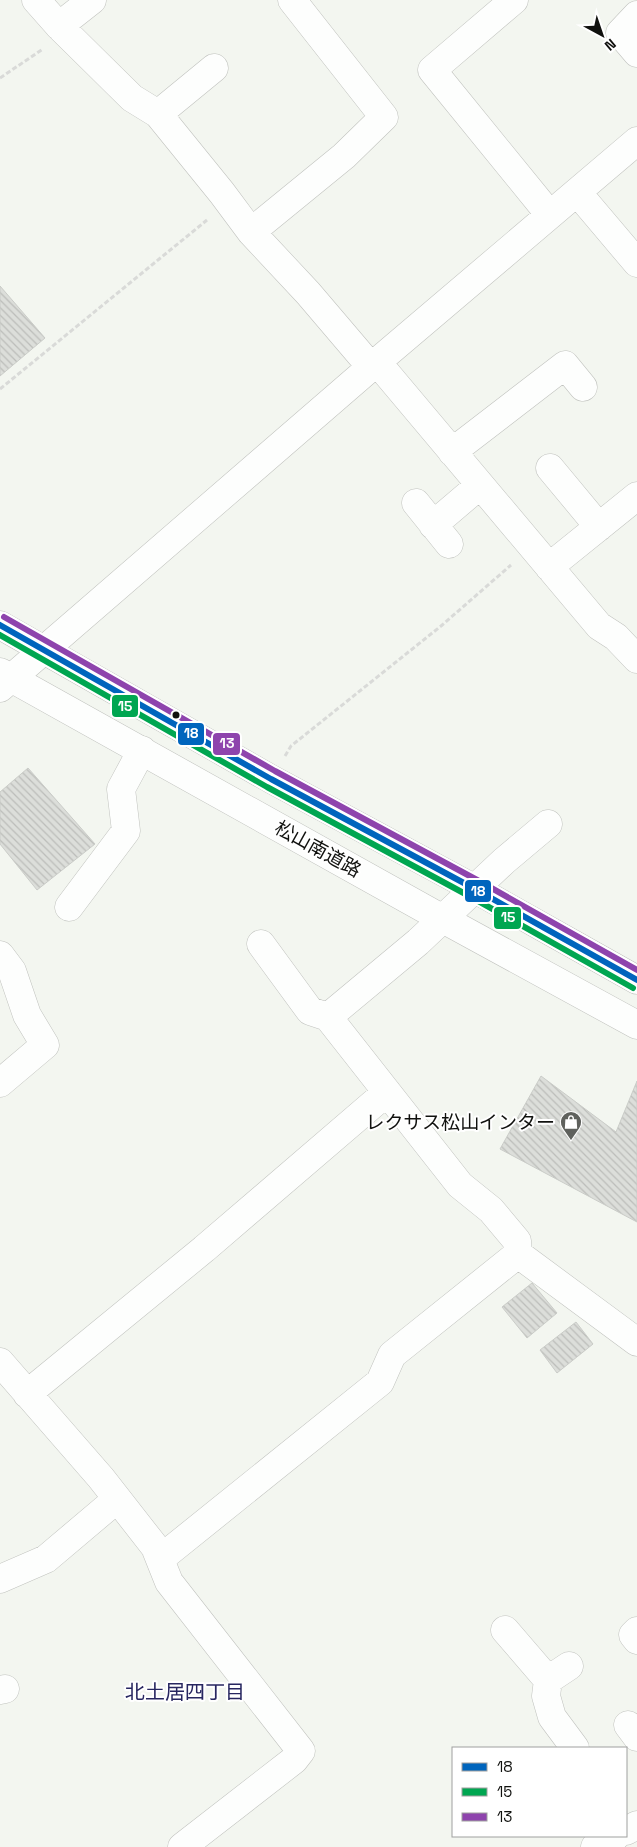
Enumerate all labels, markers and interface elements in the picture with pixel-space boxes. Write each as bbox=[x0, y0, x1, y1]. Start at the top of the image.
north arrow bbox=[577, 10, 627, 60]
text: N bbox=[601, 35, 620, 55]
line badge: 15 bbox=[111, 694, 139, 718]
text: 15 bbox=[118, 697, 132, 715]
unlabelled marker bbox=[171, 710, 181, 720]
line badge: 18 bbox=[177, 722, 205, 746]
text: 18 bbox=[184, 724, 199, 742]
line badge: 13 bbox=[212, 732, 241, 756]
text: 13 bbox=[220, 734, 234, 752]
street label: 松山南道路 bbox=[270, 815, 366, 883]
line badge: 18 bbox=[464, 879, 492, 903]
text: 18 bbox=[471, 882, 486, 900]
line badge: 15 bbox=[493, 906, 522, 930]
text: 15 bbox=[501, 908, 515, 926]
place label: レクサス松山インター bbox=[365, 1110, 555, 1135]
shop icon: レクサス松山インター bbox=[559, 1110, 583, 1141]
district label: 北土居四丁目 bbox=[125, 1679, 245, 1705]
legend bbox=[452, 1747, 627, 1837]
text: 18 bbox=[497, 1757, 513, 1776]
text: 15 bbox=[497, 1782, 512, 1801]
text: 13 bbox=[497, 1807, 512, 1826]

